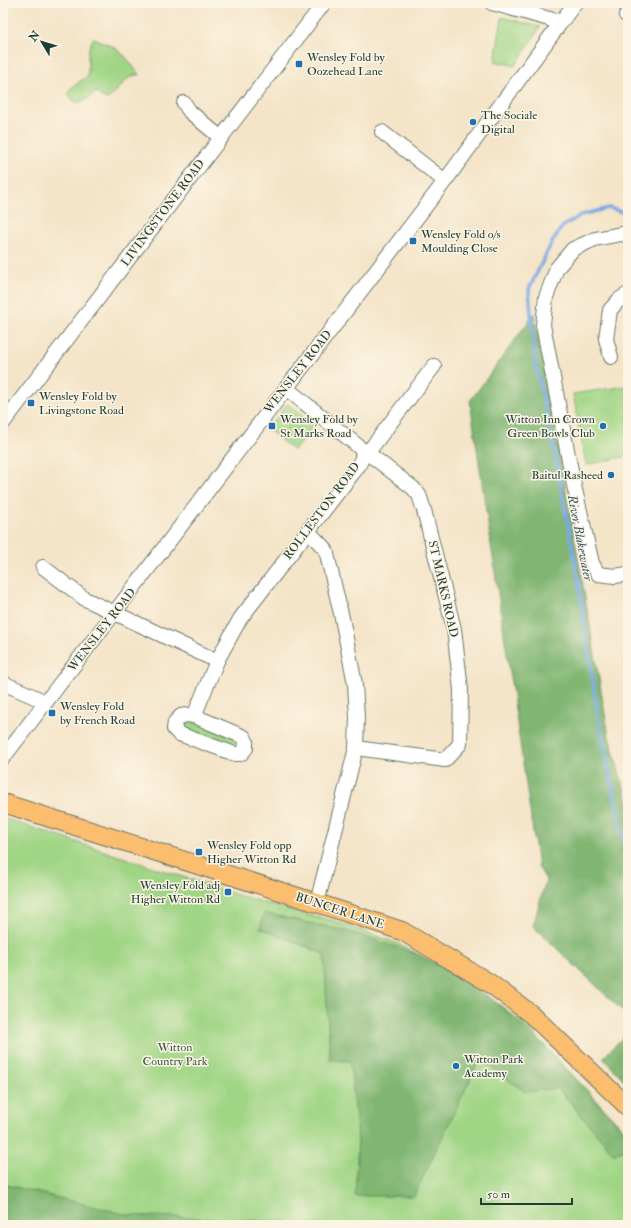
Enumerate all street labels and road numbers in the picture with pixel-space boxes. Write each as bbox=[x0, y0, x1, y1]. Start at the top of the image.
street label: LIVINGSTONE ROAD bbox=[118, 156, 208, 269]
street label: WENSLEY ROAD bbox=[260, 327, 335, 417]
street label: ROLLESTON ROAD bbox=[281, 459, 364, 563]
street label: ST MARKS ROAD bbox=[425, 539, 461, 639]
street label: WENSLEY ROAD bbox=[64, 585, 139, 675]
street label: BUNCER LANE bbox=[294, 890, 387, 933]

